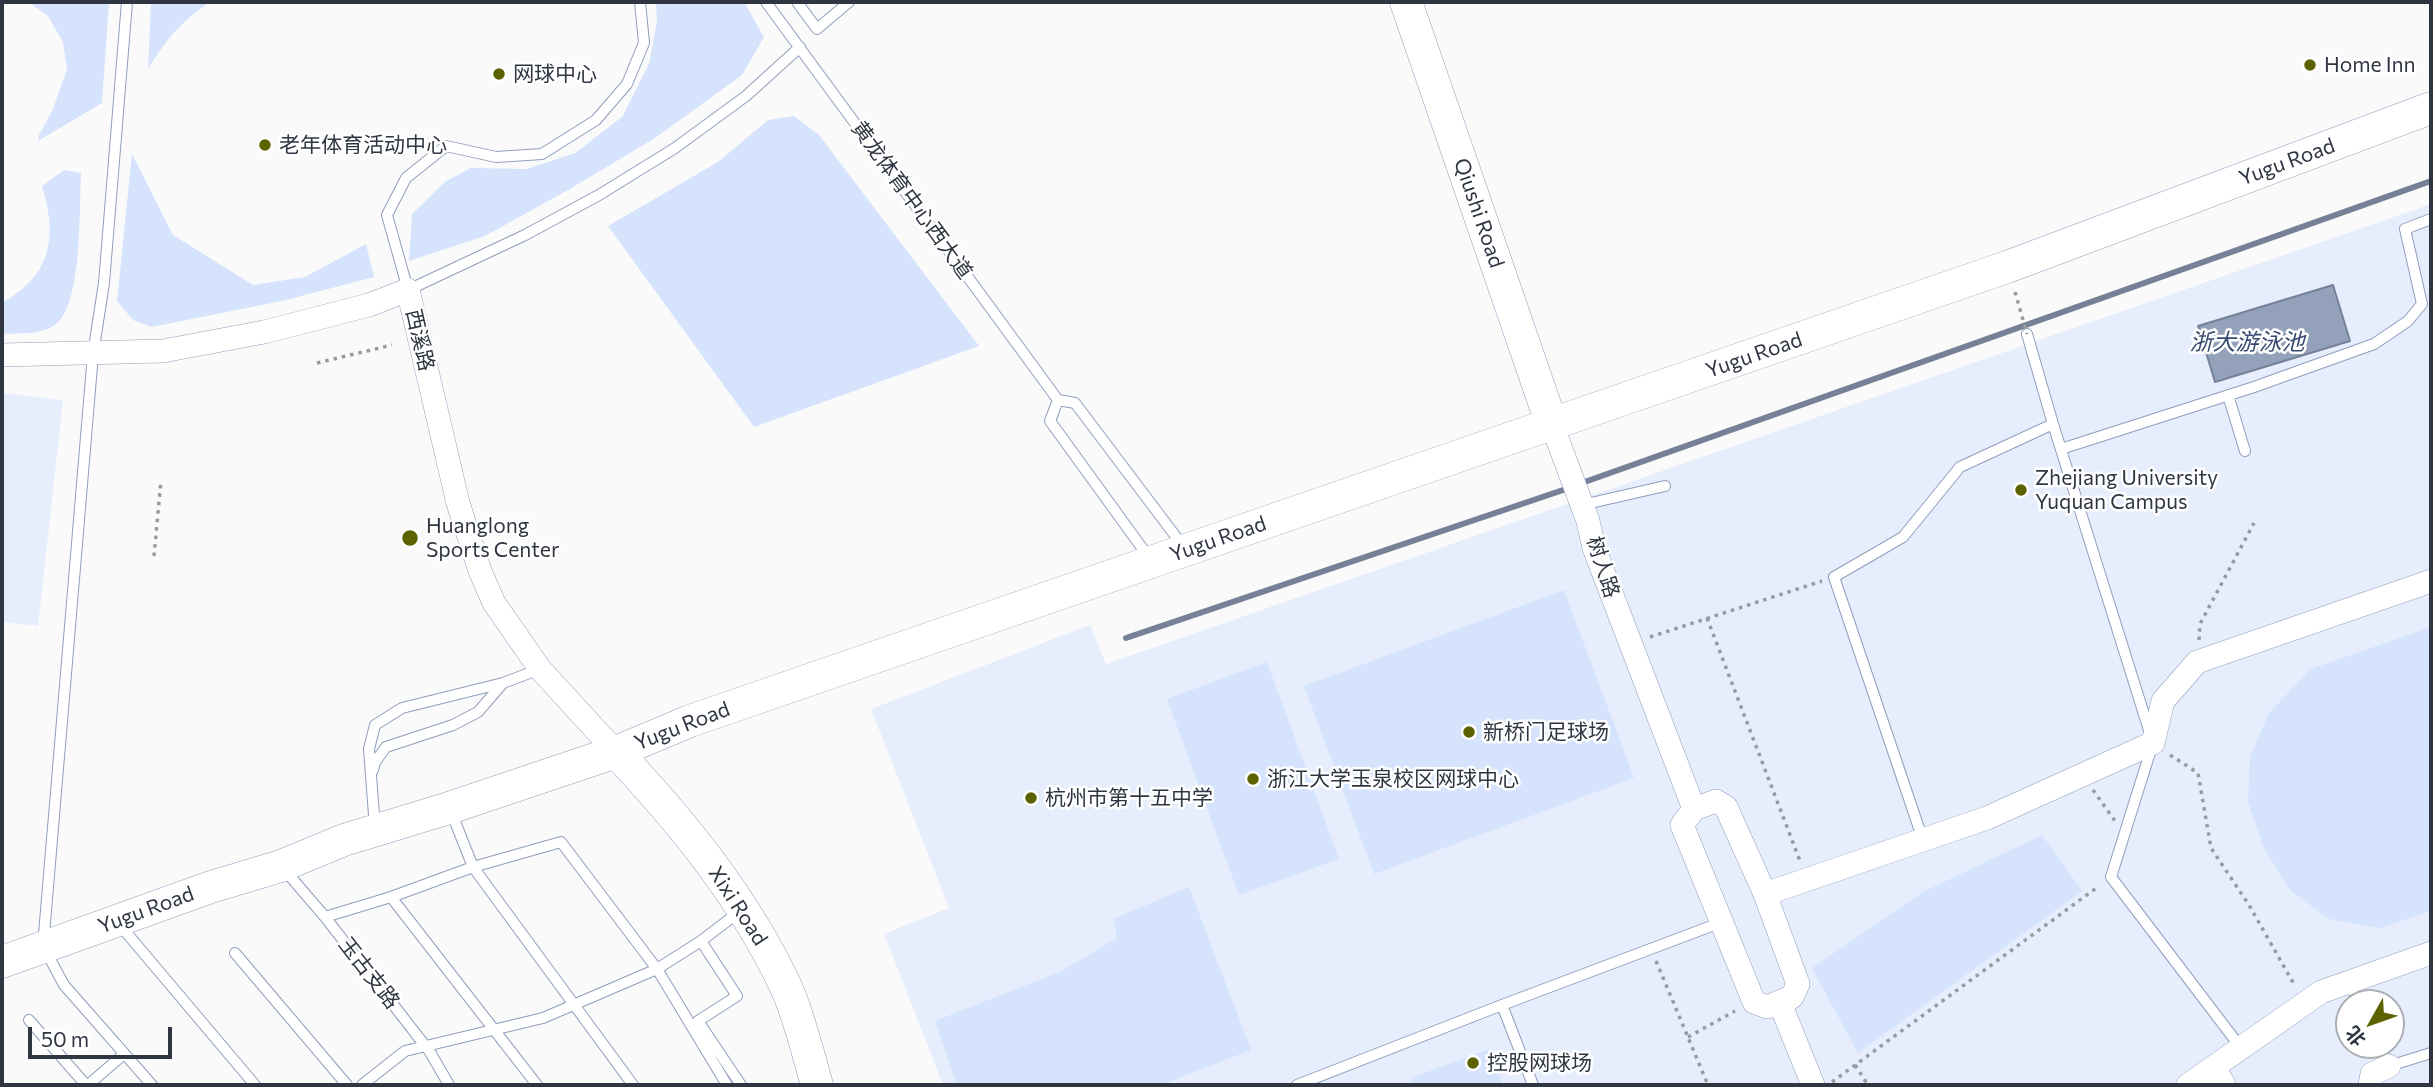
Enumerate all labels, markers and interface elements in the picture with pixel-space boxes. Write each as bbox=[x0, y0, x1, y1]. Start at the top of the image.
place label: Home Inn bbox=[2324, 52, 2416, 78]
marker: Home Inn bbox=[2302, 57, 2318, 73]
place label: 网球中心 bbox=[513, 61, 597, 87]
marker: 网球中心 bbox=[491, 66, 507, 82]
street label: 黄龙体育中心西大道 bbox=[846, 116, 978, 284]
place label: 老年体育活动中心 bbox=[279, 132, 447, 158]
street label: Yugu Road bbox=[2236, 133, 2338, 191]
marker: 老年体育活动中心 bbox=[257, 137, 273, 153]
street label: Qiushi Road bbox=[1448, 155, 1510, 271]
street label: 西溪路 bbox=[401, 306, 439, 374]
street label: Yugu Road bbox=[1702, 327, 1806, 383]
water label: 浙大游泳池 bbox=[2190, 328, 2304, 356]
place label: Zhejiang University Yuquan Campus bbox=[2035, 465, 2218, 515]
marker: Zhejiang University Yuquan Campus bbox=[2013, 482, 2029, 498]
street label: Yugu Road bbox=[1166, 511, 1270, 567]
place label: Huanglong Sports Center bbox=[426, 513, 559, 563]
marker: Huanglong Sports Center bbox=[400, 528, 420, 548]
street label: 树人路 bbox=[1581, 533, 1625, 601]
street label: Yugu Road bbox=[631, 696, 733, 756]
place label: 新桥门足球场 bbox=[1483, 719, 1609, 745]
marker: 新桥门足球场 bbox=[1461, 724, 1477, 740]
place label: 浙江大学玉泉校区网球中心 bbox=[1267, 766, 1519, 792]
marker: 浙江大学玉泉校区网球中心 bbox=[1245, 771, 1261, 787]
place label: 杭州市第十五中学 bbox=[1045, 785, 1213, 811]
marker: 杭州市第十五中学 bbox=[1023, 790, 1039, 806]
street label: Xixi Road bbox=[703, 862, 773, 950]
street label: Yugu Road bbox=[95, 881, 197, 939]
street label: 玉古支路 bbox=[333, 932, 405, 1014]
north arrow bbox=[2335, 989, 2405, 1059]
scale bar bbox=[32, 1014, 175, 1058]
text: 北 bbox=[2340, 1022, 2370, 1051]
text: 50 m bbox=[41, 1026, 89, 1051]
place label: 控股网球场 bbox=[1487, 1050, 1592, 1076]
marker: 控股网球场 bbox=[1465, 1055, 1481, 1071]

